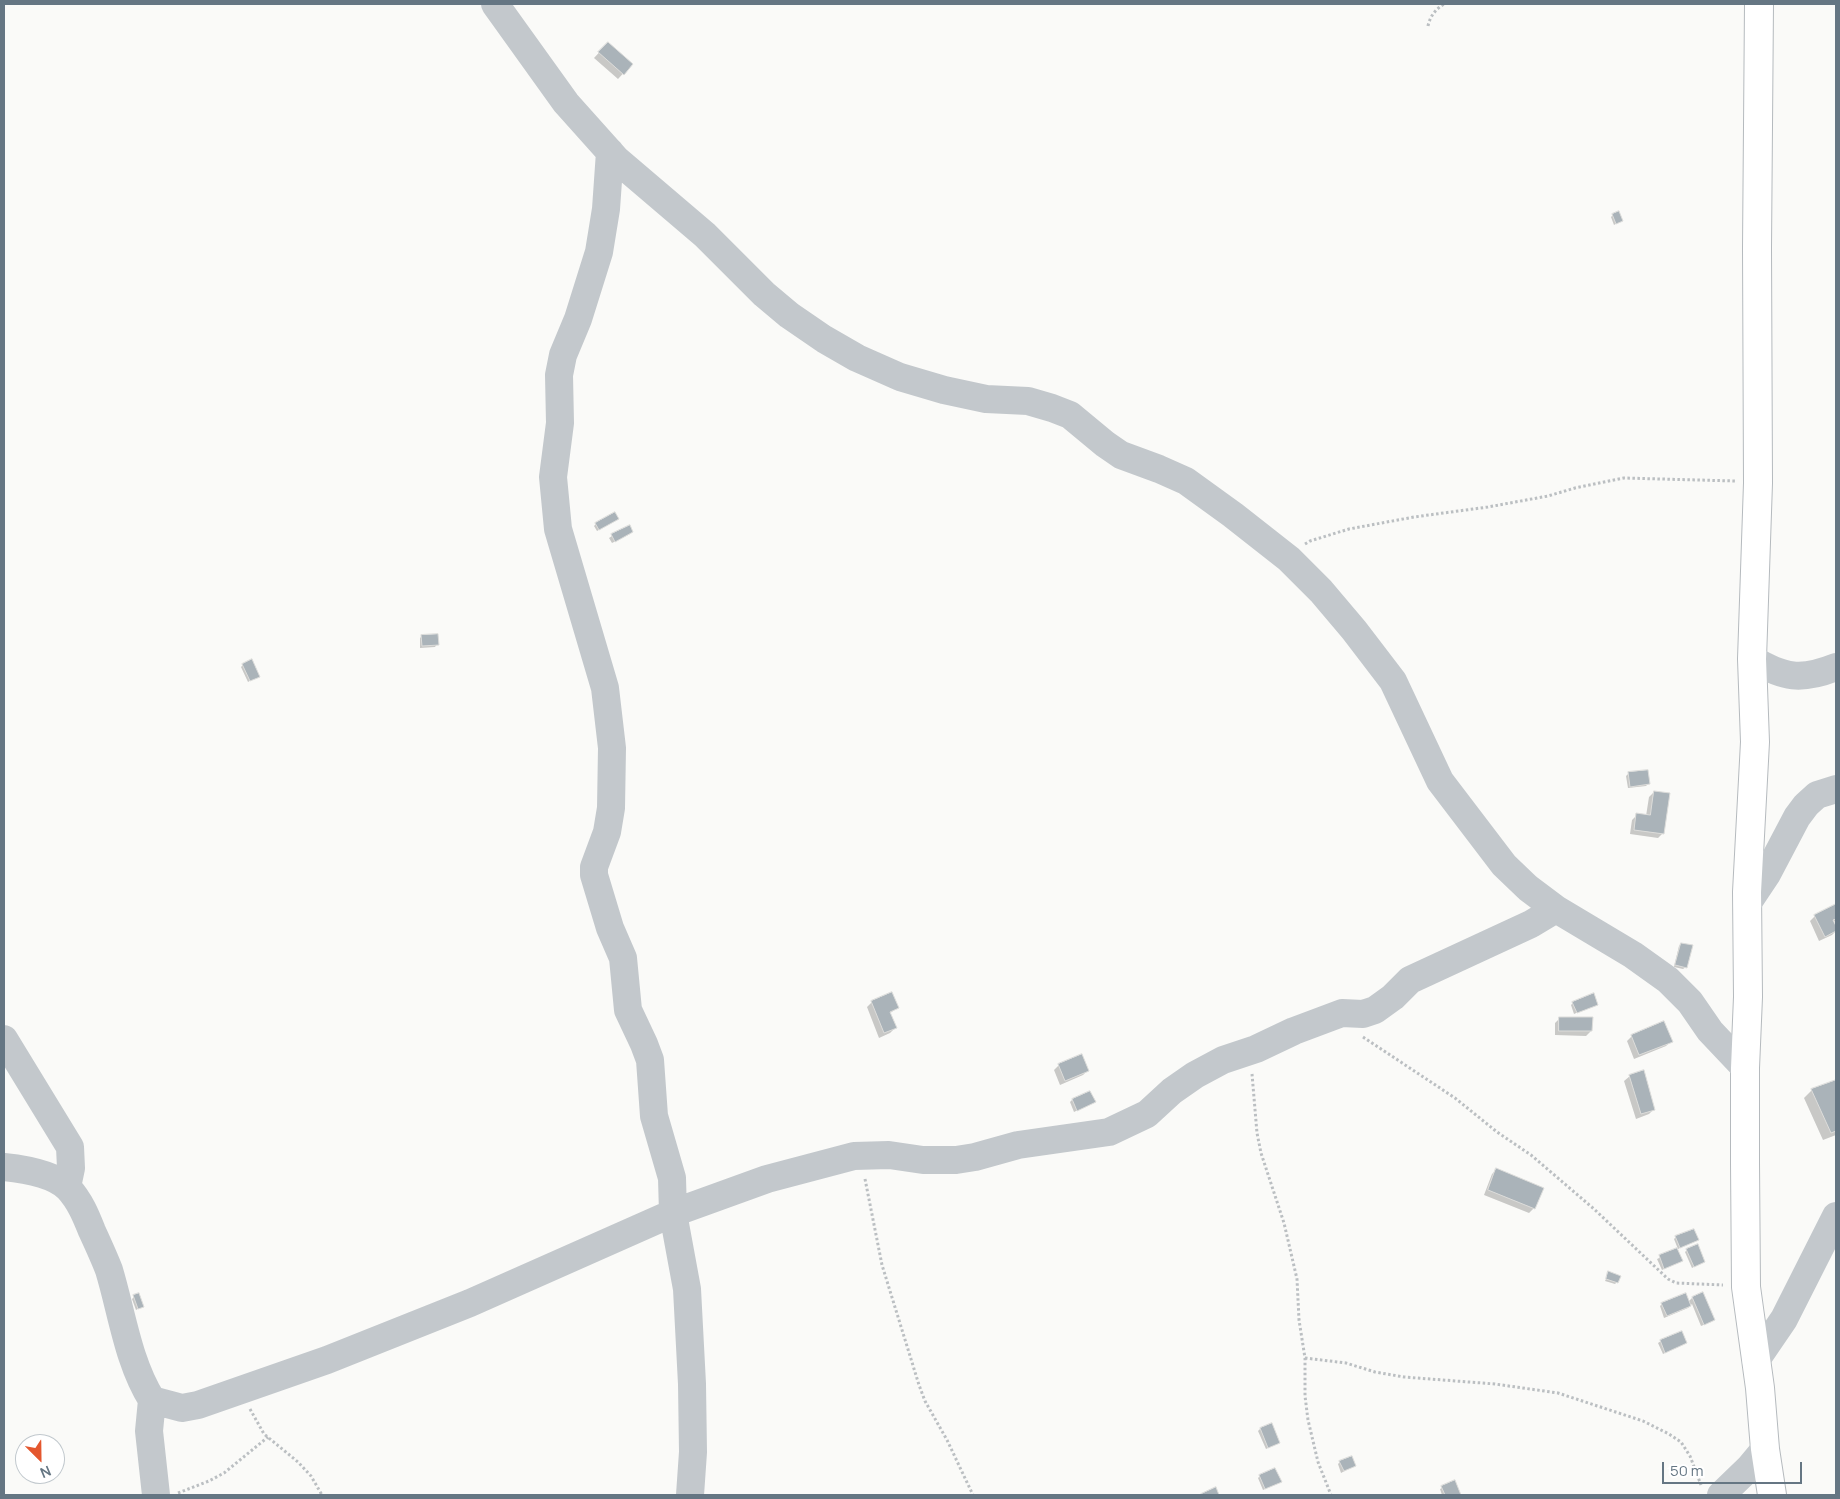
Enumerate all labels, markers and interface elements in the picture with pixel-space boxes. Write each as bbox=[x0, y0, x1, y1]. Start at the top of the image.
north arrow bbox=[15, 1434, 65, 1484]
scale bar bbox=[1665, 1452, 1805, 1484]
text: 50 m bbox=[1670, 1460, 1704, 1481]
text: N bbox=[37, 1462, 54, 1483]

